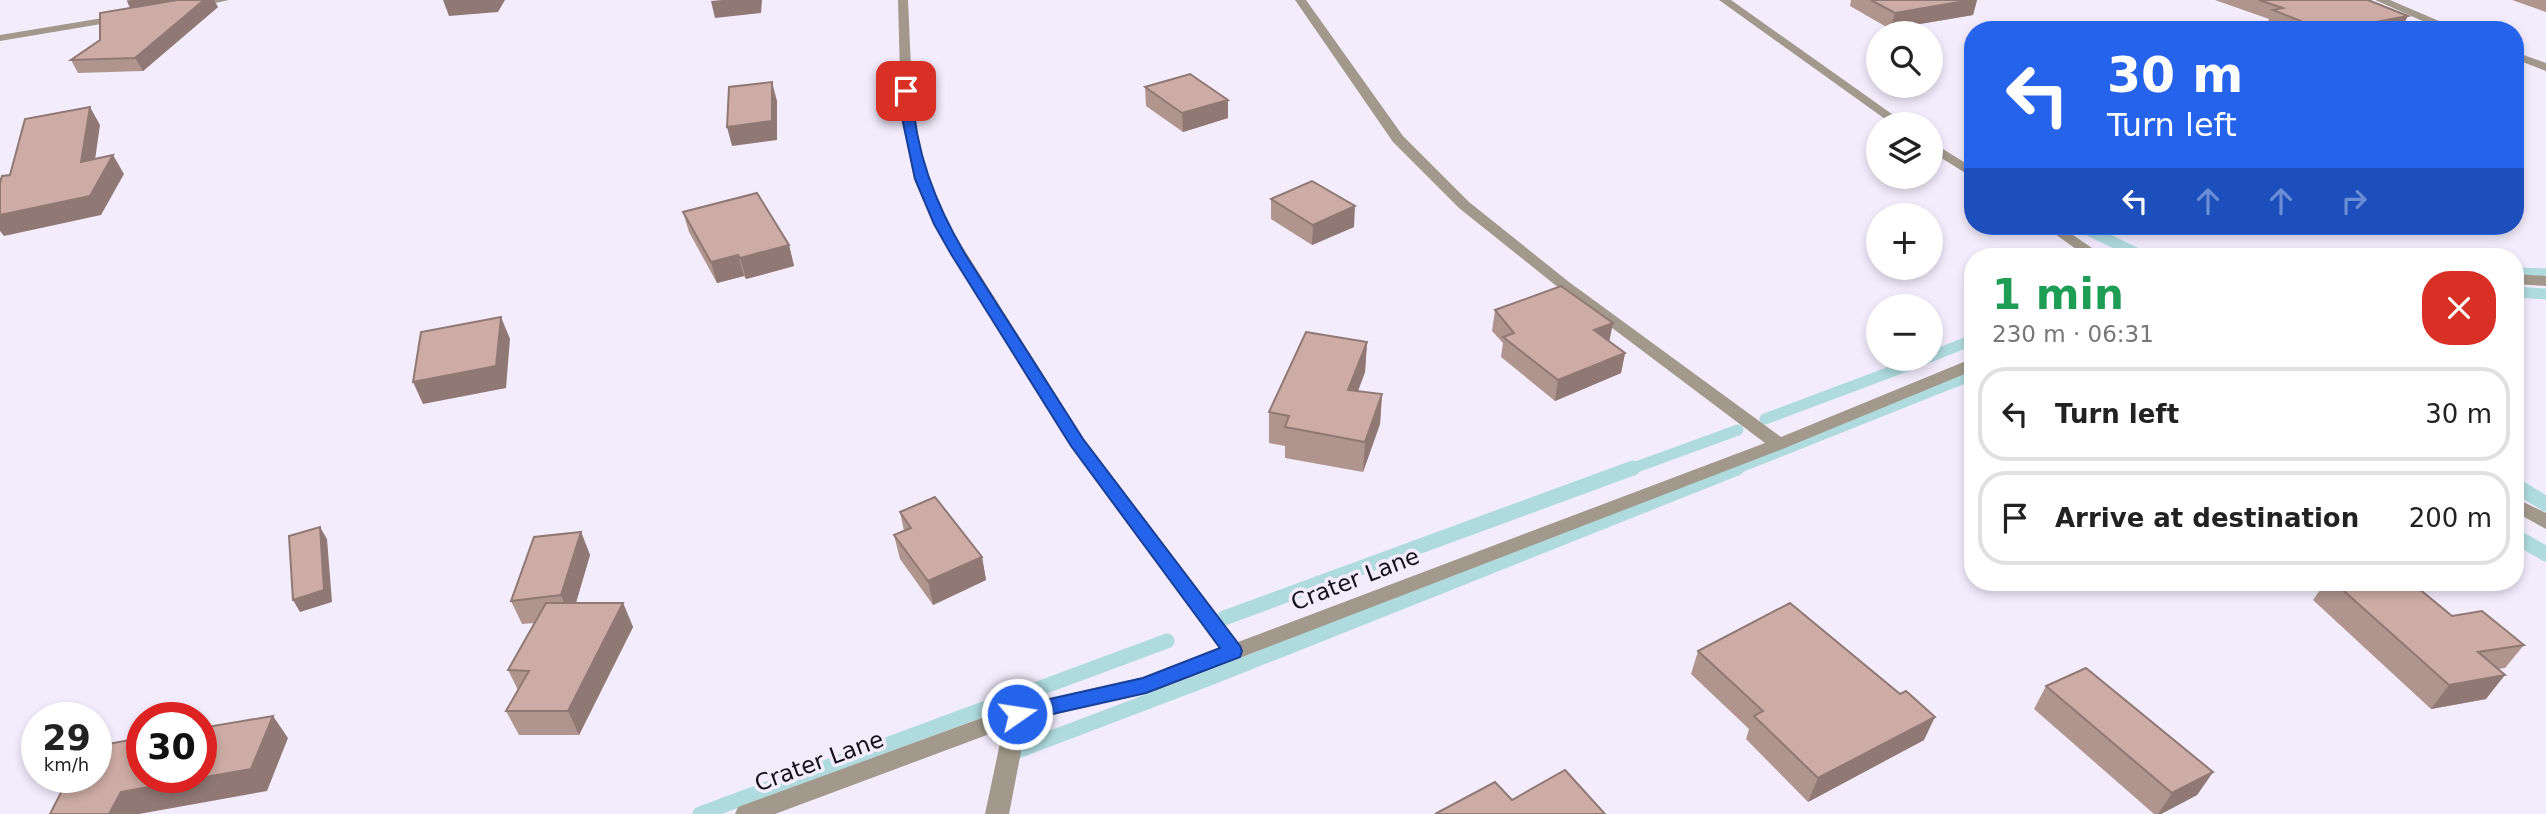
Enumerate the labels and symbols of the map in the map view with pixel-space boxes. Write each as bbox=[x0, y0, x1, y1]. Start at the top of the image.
pin bbox=[876, 61, 936, 121]
street label: Crater Lane bbox=[1287, 543, 1423, 615]
position arrow bbox=[980, 677, 1054, 751]
speed limit sign: 30 bbox=[126, 702, 217, 793]
street label: Crater Lane bbox=[751, 726, 887, 796]

